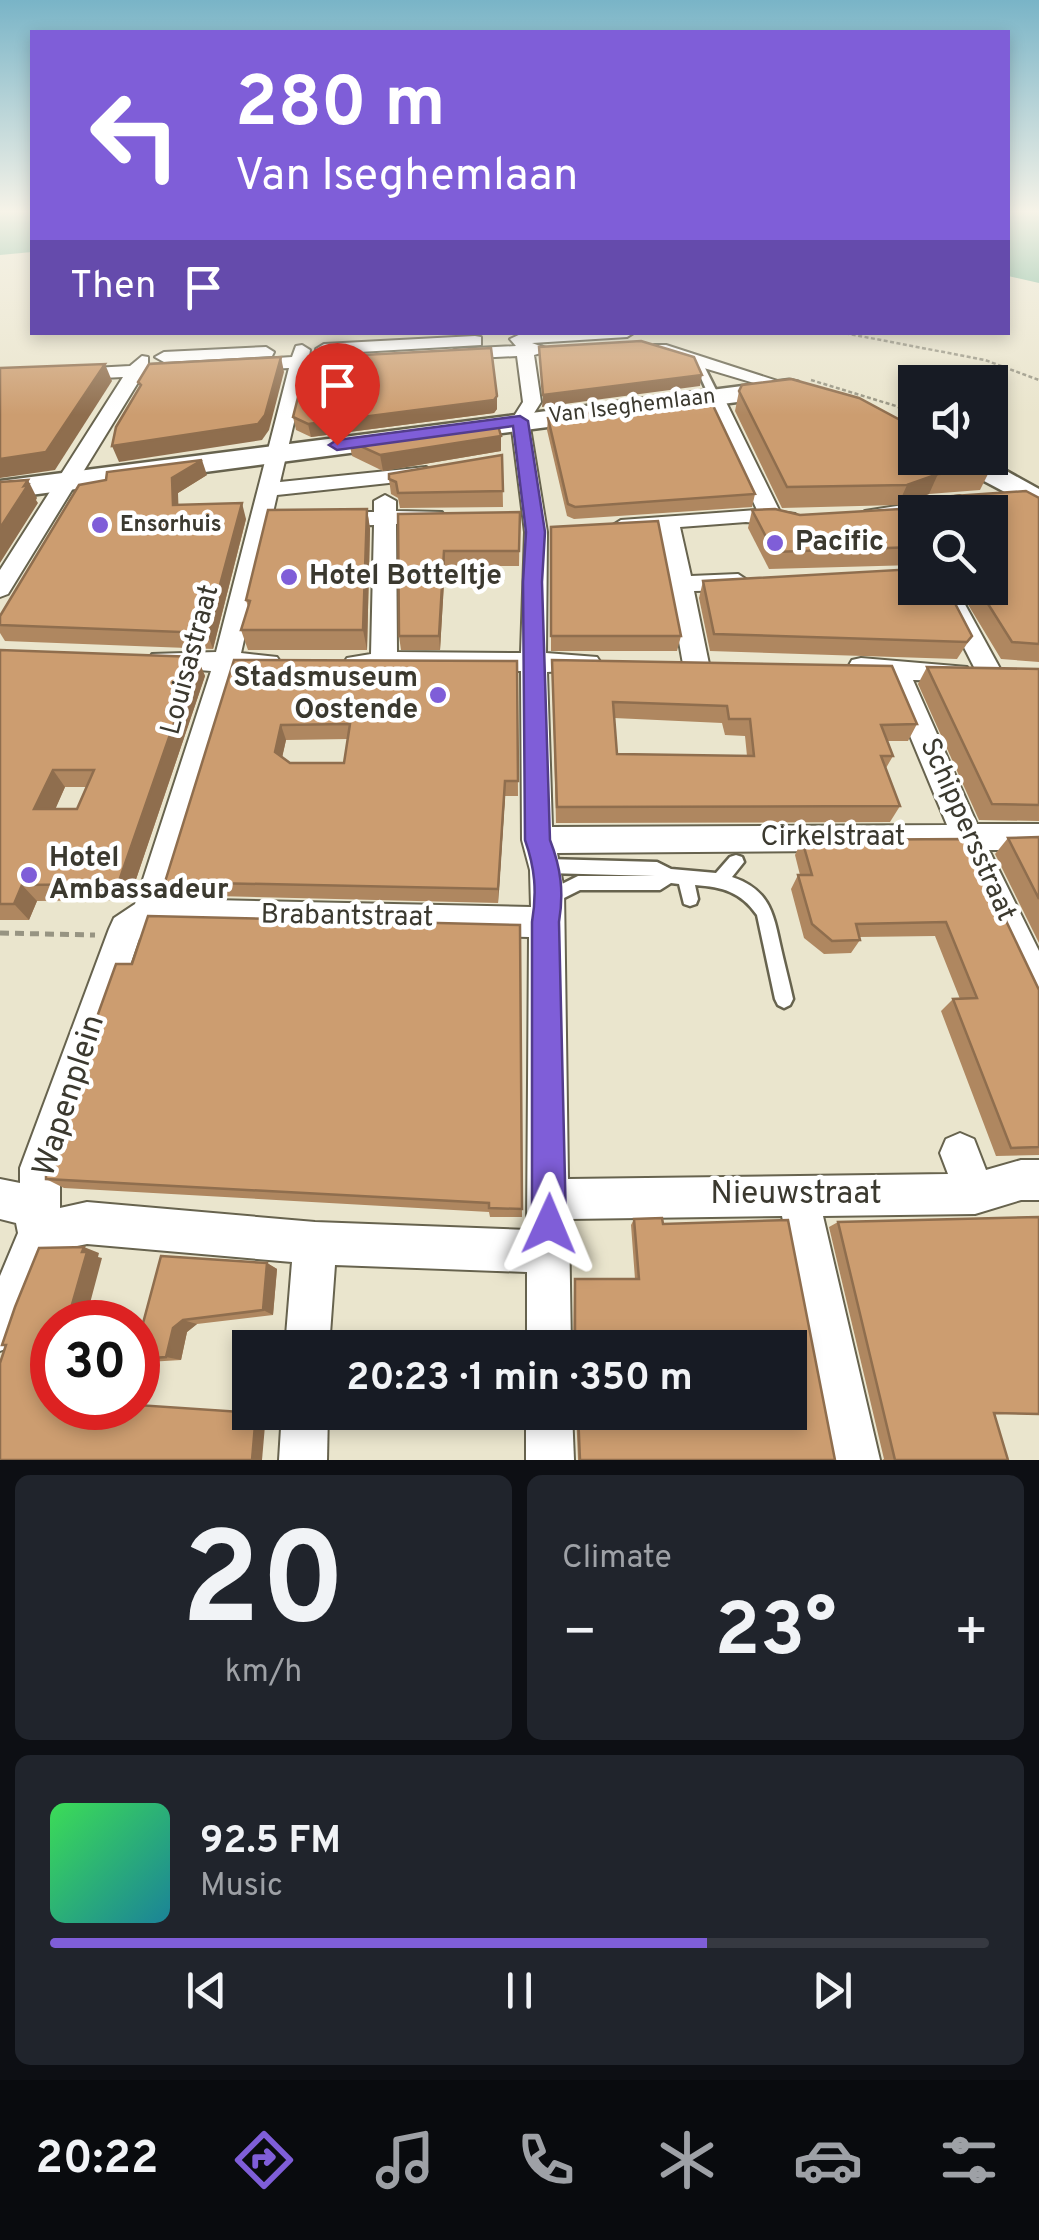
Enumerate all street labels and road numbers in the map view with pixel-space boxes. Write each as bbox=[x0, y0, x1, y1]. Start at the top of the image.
street label: Van Iseghemlaan bbox=[547, 383, 717, 431]
street label: Louisastraat bbox=[154, 581, 228, 739]
street label: Schippersstraat bbox=[911, 733, 1023, 927]
street label: Cirkelstraat bbox=[761, 820, 905, 856]
street label: Brabantstraat bbox=[260, 897, 434, 937]
street label: Wapenplein bbox=[25, 1010, 115, 1182]
street label: Nieuwstraat bbox=[710, 1175, 882, 1215]

